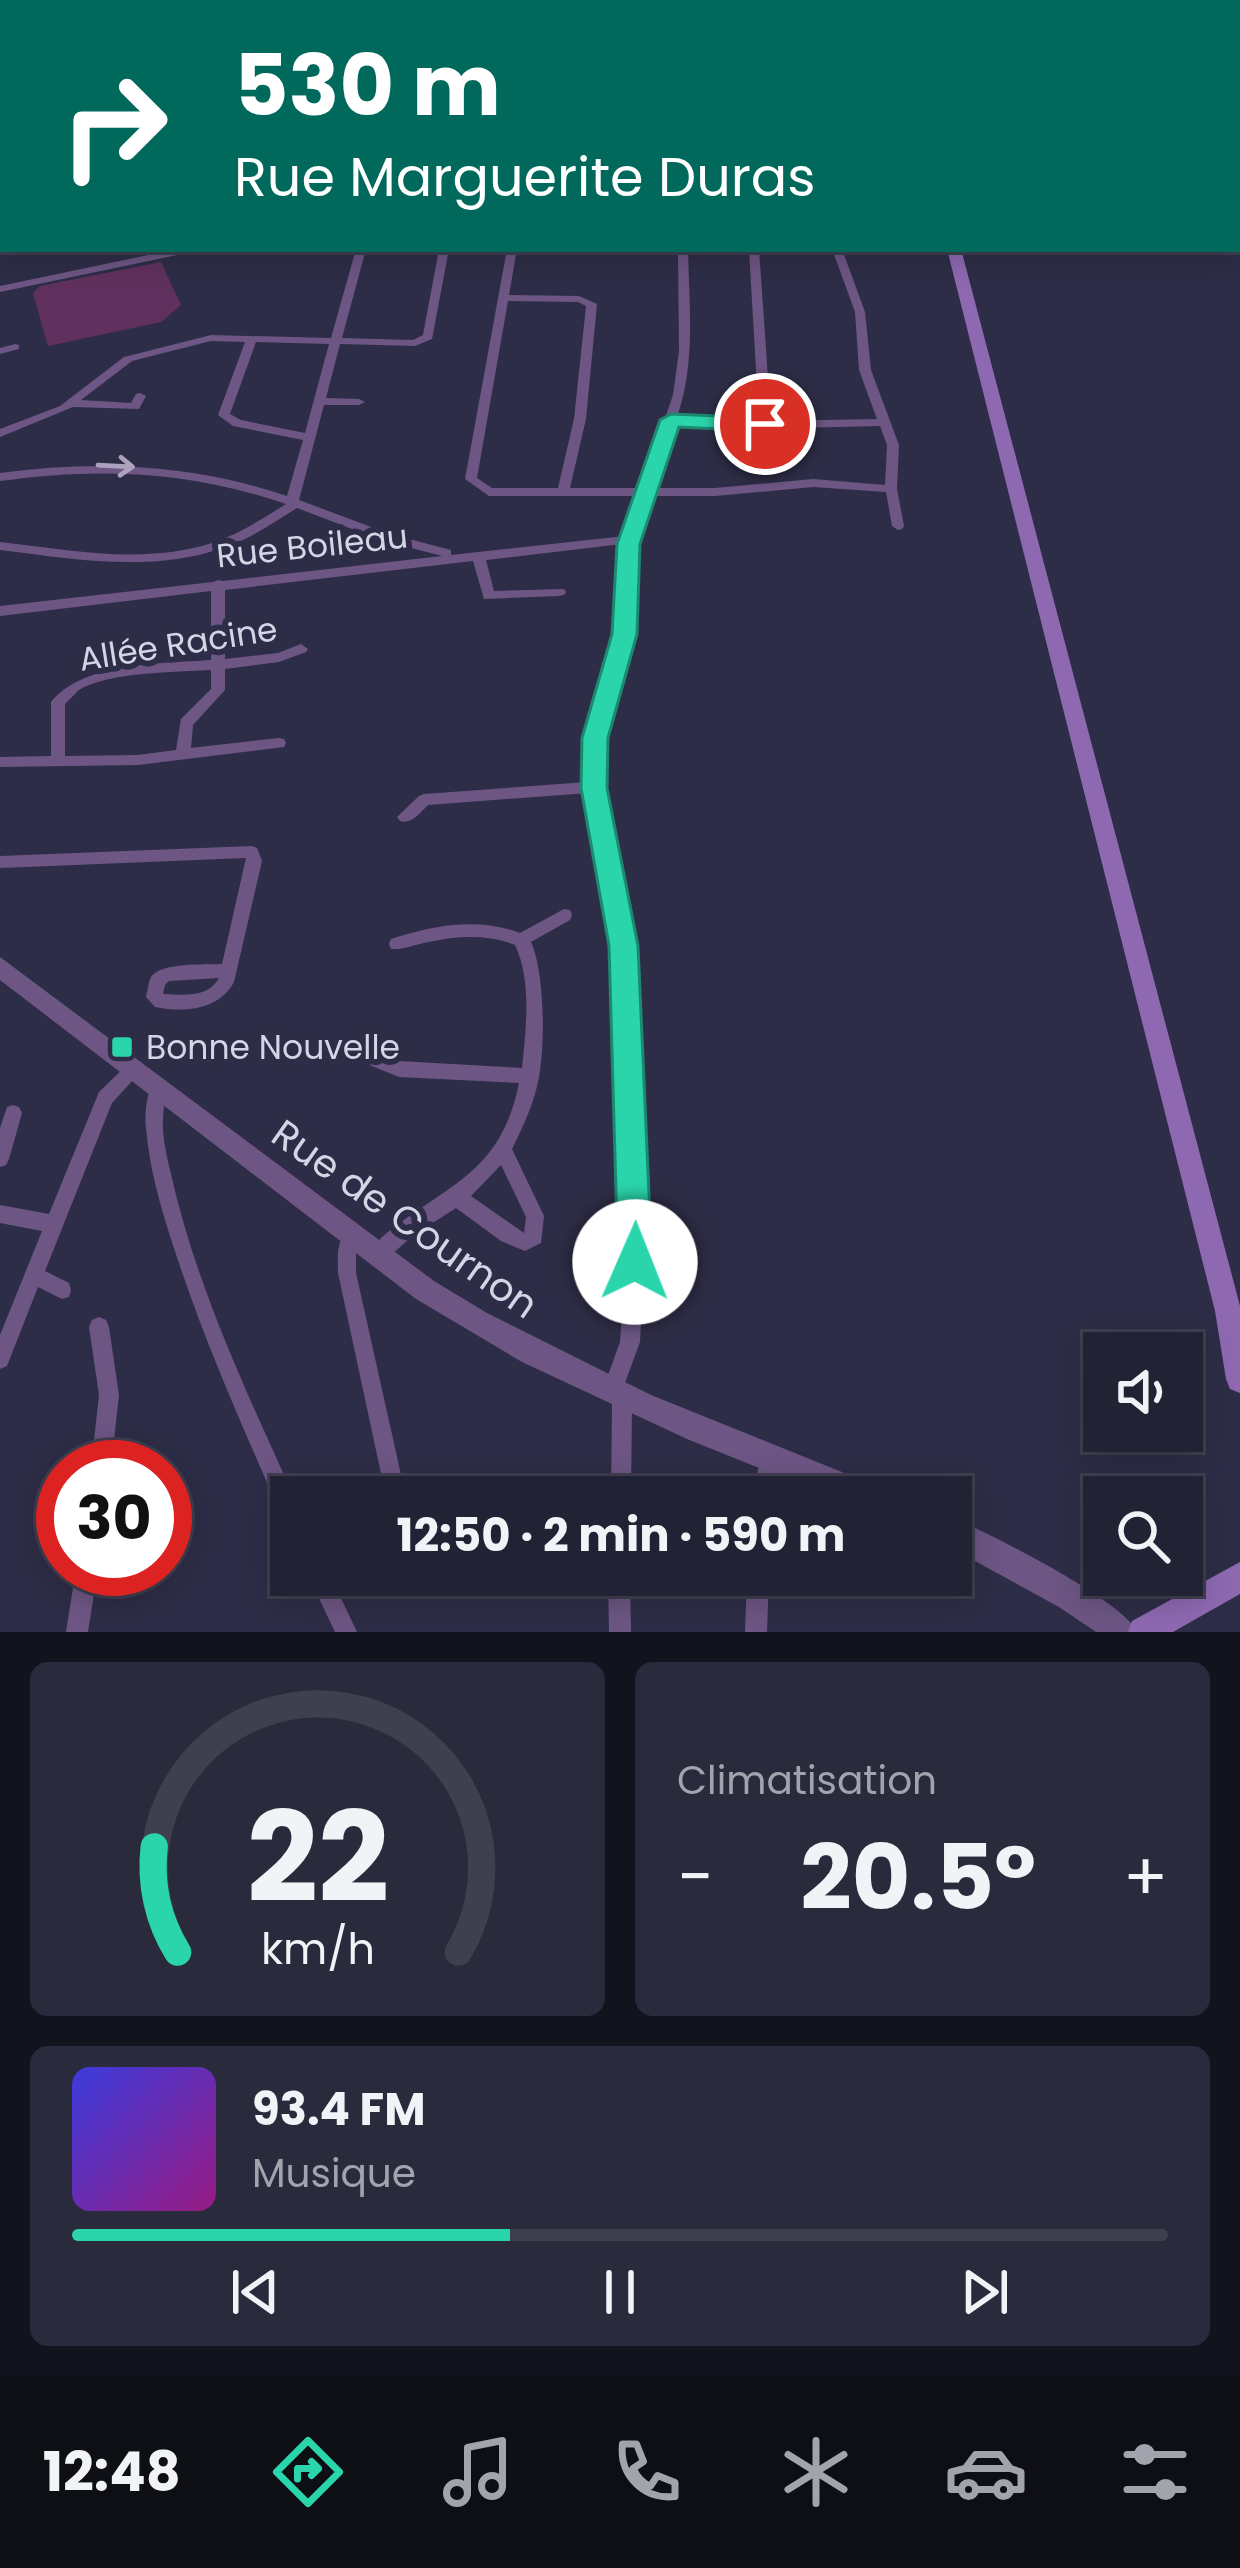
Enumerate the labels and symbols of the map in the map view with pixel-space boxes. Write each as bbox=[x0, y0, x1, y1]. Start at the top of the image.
pin bbox=[714, 373, 816, 475]
one-way arrow bbox=[96, 455, 135, 478]
street label: Rue Boileau bbox=[214, 513, 410, 579]
street label: Allée Racine bbox=[75, 605, 281, 683]
place label: Bonne Nouvelle bbox=[146, 1024, 400, 1071]
marker: Bonne Nouvelle bbox=[109, 1034, 135, 1060]
street label: Rue de Cournon bbox=[261, 1107, 549, 1331]
position arrow bbox=[572, 1199, 698, 1325]
speed limit sign: 30 bbox=[36, 1440, 192, 1596]

